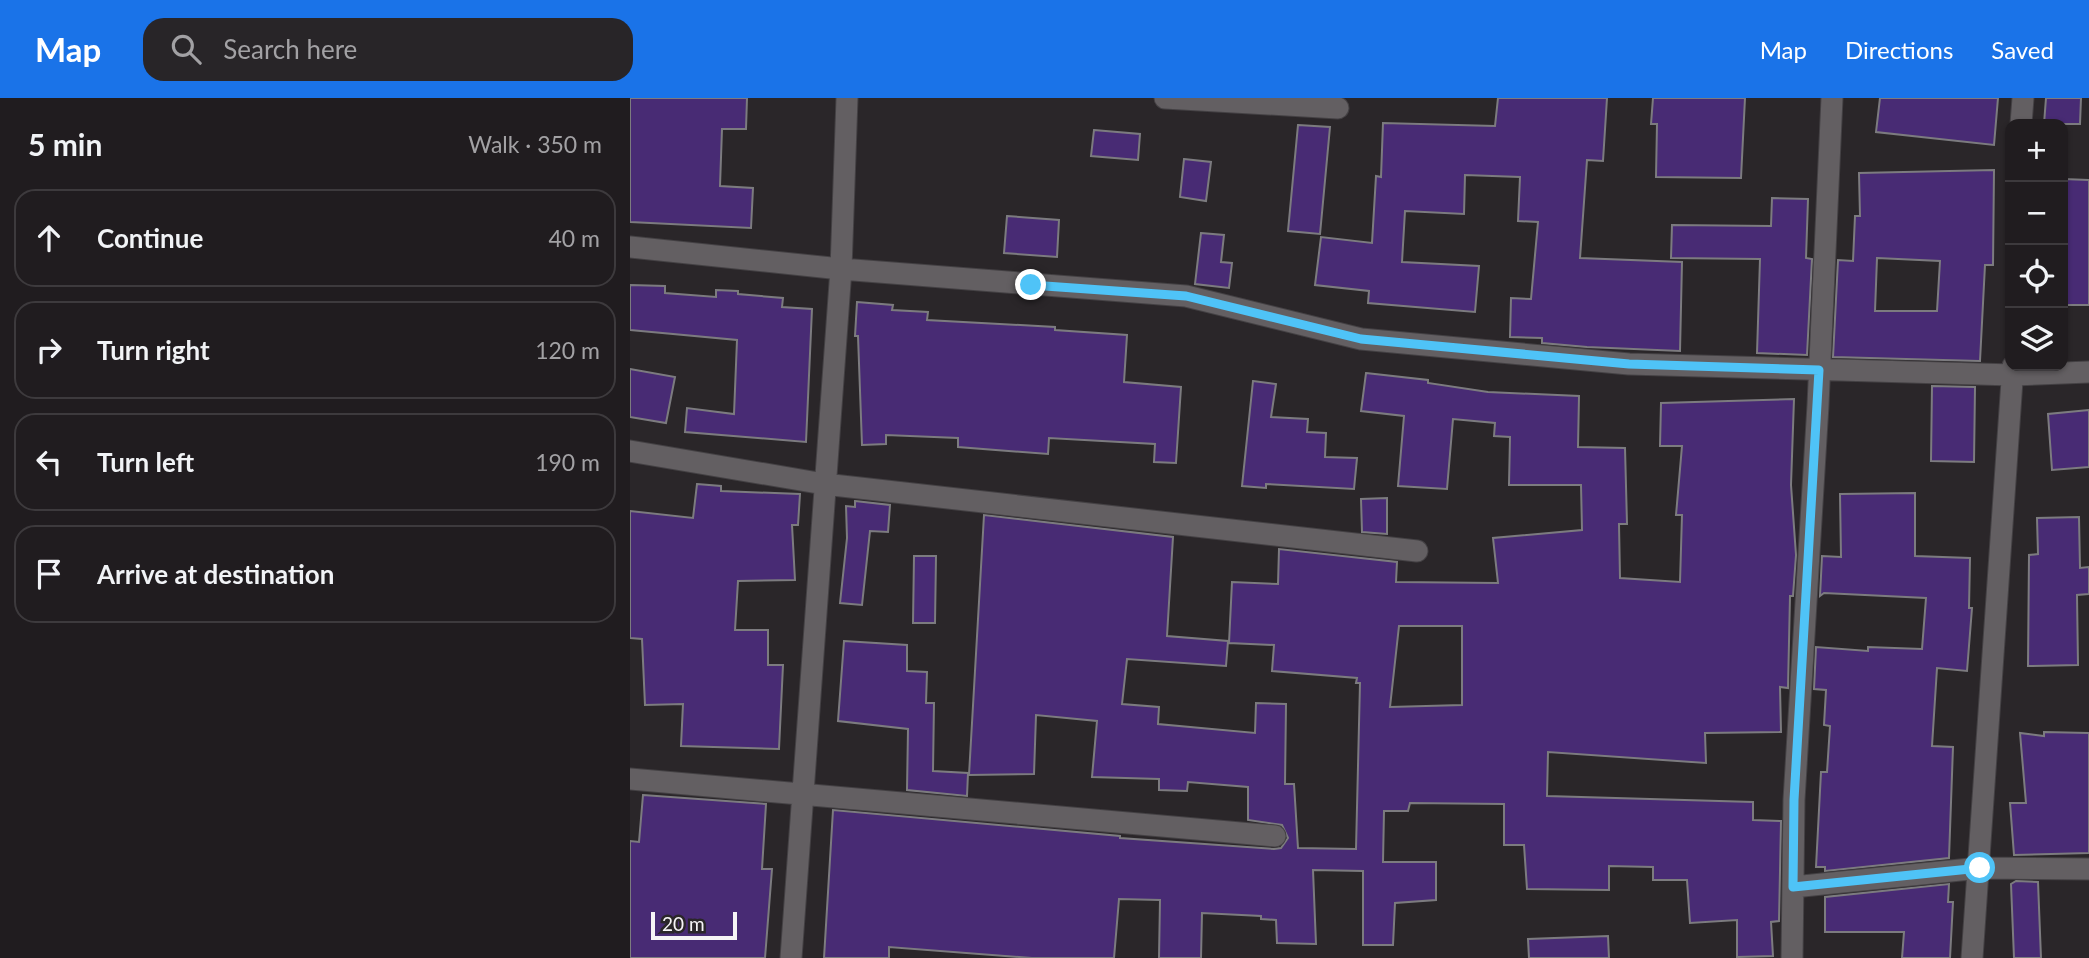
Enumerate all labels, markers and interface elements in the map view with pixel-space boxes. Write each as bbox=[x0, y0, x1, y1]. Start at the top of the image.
search box bbox=[143, 18, 633, 81]
text: Map bbox=[35, 29, 101, 69]
icon: search bbox=[167, 30, 205, 68]
text: Search here bbox=[223, 33, 357, 65]
text: Map bbox=[1760, 35, 1807, 64]
text: Directions bbox=[1845, 35, 1953, 64]
text: Saved bbox=[1991, 35, 2054, 64]
map controls bbox=[2005, 119, 2068, 371]
button: + bbox=[2005, 119, 2068, 182]
text: 5 min bbox=[28, 126, 102, 162]
text: Walk · 350 m bbox=[468, 130, 602, 158]
button: − bbox=[2005, 182, 2068, 245]
icon: ahead bbox=[30, 219, 68, 257]
text: Continue bbox=[97, 222, 203, 254]
text: 40 m bbox=[549, 224, 600, 252]
button: locate bbox=[2005, 245, 2068, 308]
route end bbox=[1015, 269, 1046, 300]
button: layers bbox=[2005, 308, 2068, 371]
icon: right bbox=[30, 331, 68, 369]
text: Turn right bbox=[97, 334, 210, 366]
text: 120 m bbox=[535, 336, 600, 364]
icon: left bbox=[30, 443, 68, 481]
text: Turn left bbox=[97, 446, 194, 478]
text: 190 m bbox=[535, 448, 600, 476]
icon: arrive bbox=[30, 555, 68, 593]
text: Arrive at destination bbox=[97, 558, 334, 590]
route start bbox=[1964, 852, 1995, 883]
scale bar bbox=[651, 909, 737, 941]
text: 20 m bbox=[662, 912, 705, 935]

